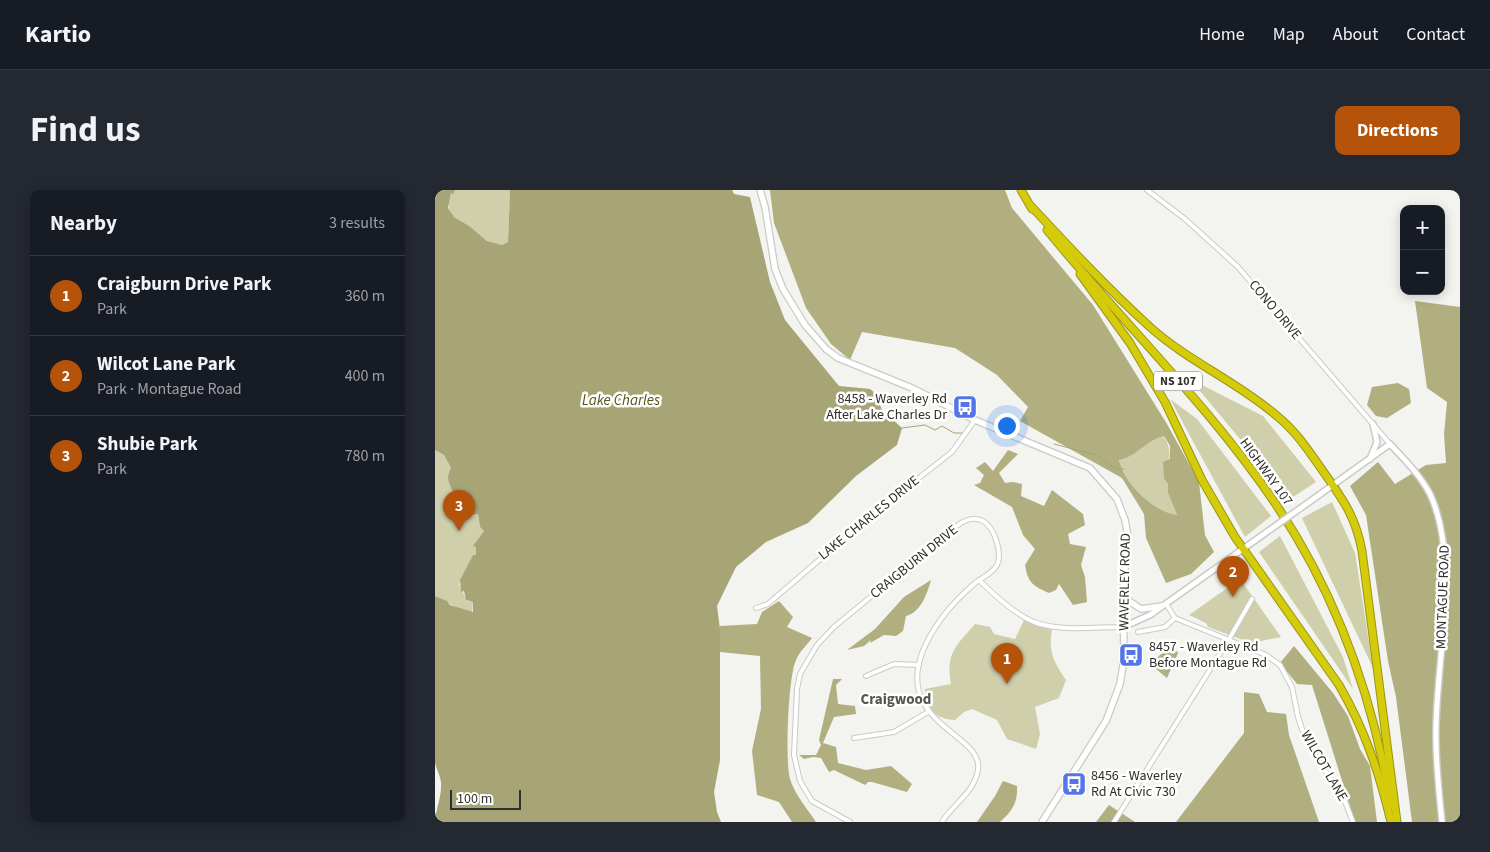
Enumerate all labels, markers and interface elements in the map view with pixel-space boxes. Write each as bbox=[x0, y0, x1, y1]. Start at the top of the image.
text: Kartio bbox=[25, 17, 91, 52]
text: Home bbox=[1199, 22, 1245, 47]
text: Map bbox=[1273, 22, 1305, 47]
text: About bbox=[1333, 22, 1378, 47]
text: Contact bbox=[1406, 22, 1465, 47]
text: Find us bbox=[30, 105, 140, 155]
button: Directions bbox=[1335, 106, 1460, 155]
map controls bbox=[1400, 205, 1445, 295]
button: + bbox=[1400, 205, 1445, 250]
text: Nearby bbox=[50, 208, 117, 238]
text: 3 results bbox=[329, 212, 385, 234]
button: − bbox=[1400, 250, 1445, 295]
text: Craigburn Drive Park bbox=[97, 271, 271, 298]
street label: CONO DRIVE bbox=[1244, 276, 1306, 344]
text: 1 bbox=[62, 285, 70, 307]
text: 360 m bbox=[345, 285, 385, 307]
text: Park bbox=[97, 298, 127, 320]
text: Wilcot Lane Park bbox=[97, 351, 236, 378]
text: 2 bbox=[62, 365, 70, 387]
text: 400 m bbox=[345, 365, 385, 387]
road number: NS 107 bbox=[1154, 372, 1202, 390]
text: Park · Montague Road bbox=[97, 378, 242, 400]
place label: 8458 - Waverley Rd After Lake Charles Dr bbox=[826, 389, 947, 425]
water label: Lake Charles bbox=[582, 390, 660, 411]
bus stop icon: 8458 - Waverley Rd After Lake Charles Dr bbox=[952, 394, 978, 420]
your location bbox=[994, 413, 1020, 439]
text: Shubie Park bbox=[97, 431, 198, 458]
street label: HIGHWAY 107 bbox=[1235, 434, 1297, 510]
text: 3 bbox=[62, 445, 70, 467]
text: 780 m bbox=[345, 445, 385, 467]
text: Park bbox=[97, 458, 127, 480]
street label: LAKE CHARLES DRIVE bbox=[814, 471, 924, 565]
pin: 3 bbox=[443, 490, 475, 531]
street label: CRAIGBURN DRIVE bbox=[866, 520, 962, 604]
street label: WAVERLEY ROAD bbox=[1114, 533, 1136, 631]
street label: MONTAGUE ROAD bbox=[1431, 545, 1455, 649]
pin: 2 bbox=[1217, 556, 1249, 597]
place label: 8457 - Waverley Rd Before Montague Rd bbox=[1149, 637, 1267, 673]
bus stop icon: 8457 - Waverley Rd Before Montague Rd bbox=[1118, 642, 1144, 668]
pin: 1 bbox=[991, 643, 1023, 684]
district label: Craigwood bbox=[861, 689, 931, 710]
street label: WILCOT LANE bbox=[1296, 727, 1352, 805]
place label: 8456 - Waverley Rd At Civic 730 bbox=[1091, 766, 1182, 802]
bus stop icon: 8456 - Waverley Rd At Civic 730 bbox=[1061, 771, 1087, 797]
scale bar bbox=[450, 787, 521, 810]
text: 100 m bbox=[457, 789, 492, 809]

